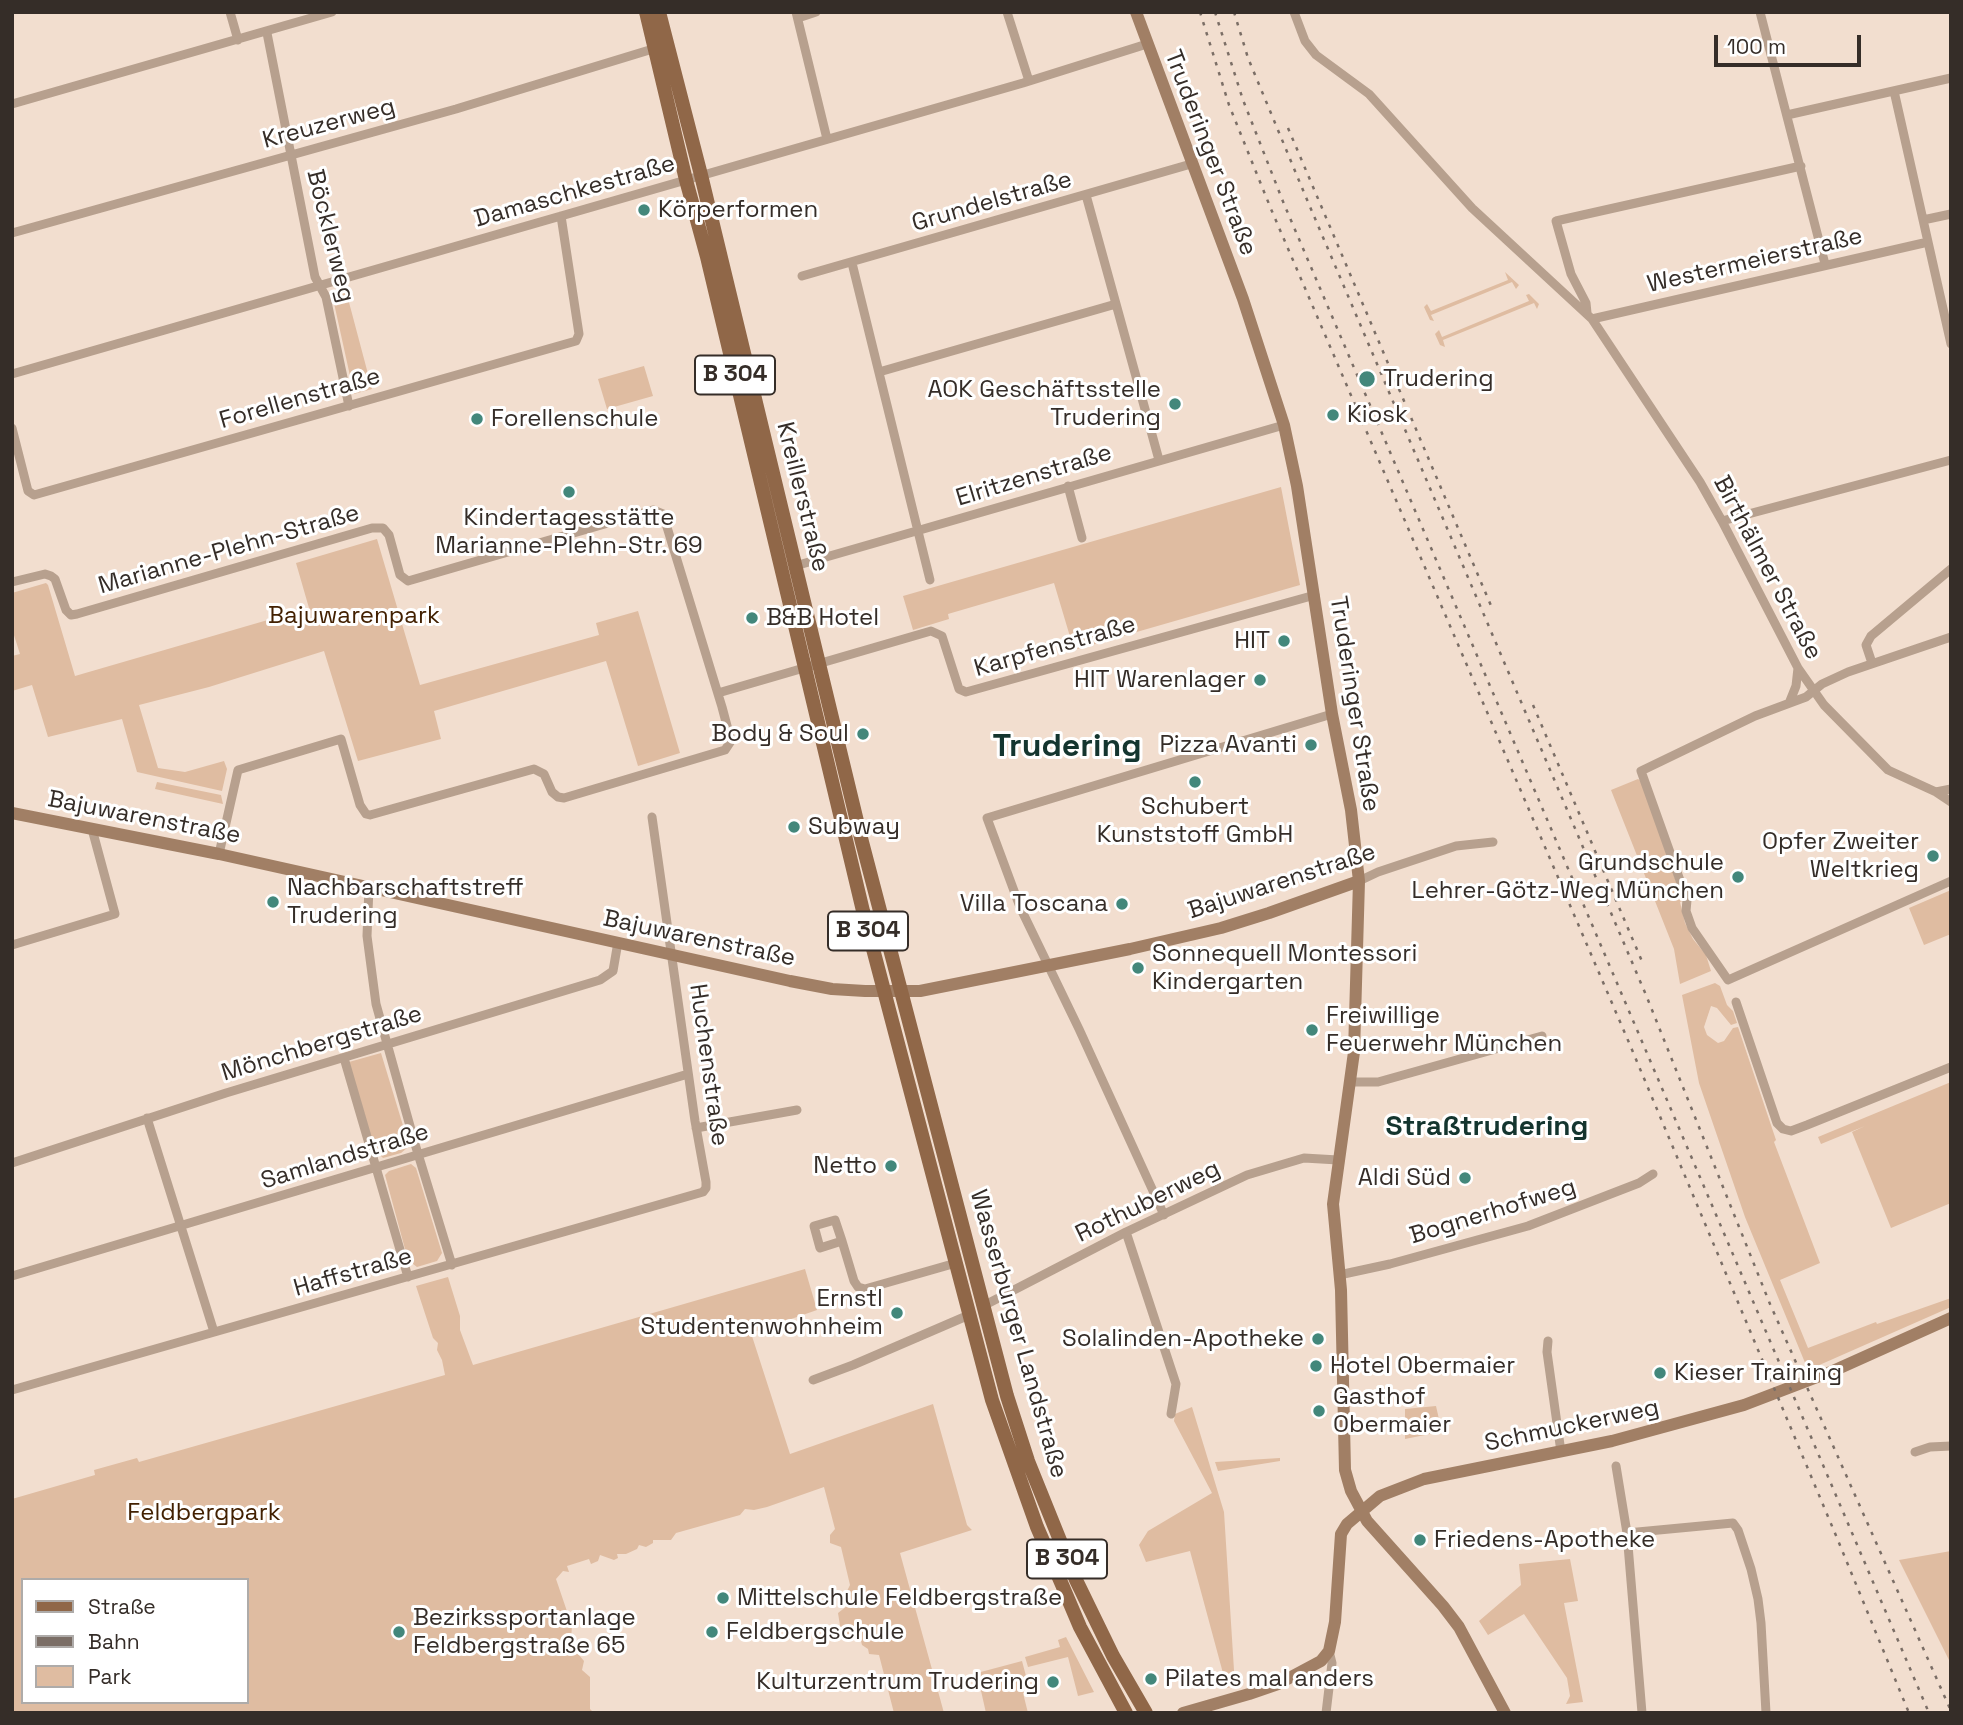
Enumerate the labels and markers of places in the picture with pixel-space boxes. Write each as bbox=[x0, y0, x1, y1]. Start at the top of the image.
place label: Körperformen bbox=[658, 196, 818, 224]
marker: Körperformen bbox=[636, 202, 652, 218]
place label: Trudering bbox=[1383, 365, 1494, 393]
marker: Trudering bbox=[1357, 369, 1377, 389]
place label: AOK Geschäftsstelle Trudering bbox=[927, 376, 1161, 432]
marker: AOK Geschäftsstelle Trudering bbox=[1167, 396, 1183, 412]
place label: Kiosk bbox=[1347, 401, 1408, 429]
place label: Forellenschule bbox=[491, 405, 658, 433]
marker: Kiosk bbox=[1325, 407, 1341, 423]
marker: Forellenschule bbox=[469, 411, 485, 427]
marker: Kindertagesstätte Marianne-Plehn-Str. 69 bbox=[561, 484, 577, 500]
place label: Kindertagesstätte Marianne-Plehn-Str. 69 bbox=[435, 504, 703, 560]
place label: B&B Hotel bbox=[766, 604, 879, 632]
marker: B&B Hotel bbox=[744, 610, 760, 626]
place label: HIT bbox=[1234, 627, 1270, 655]
marker: HIT bbox=[1276, 633, 1292, 649]
place label: HIT Warenlager bbox=[1074, 666, 1246, 694]
marker: HIT Warenlager bbox=[1252, 672, 1268, 688]
place label: Body & Soul bbox=[711, 720, 849, 748]
marker: Body & Soul bbox=[855, 726, 871, 742]
place label: Pizza Avanti bbox=[1159, 731, 1297, 759]
marker: Pizza Avanti bbox=[1303, 737, 1319, 753]
marker: Schubert Kunststoff GmbH bbox=[1187, 774, 1203, 790]
place label: Schubert Kunststoff GmbH bbox=[1097, 793, 1293, 849]
place label: Subway bbox=[808, 813, 900, 841]
marker: Subway bbox=[786, 819, 802, 835]
place label: Opfer Zweiter Weltkrieg bbox=[1762, 828, 1919, 884]
marker: Opfer Zweiter Weltkrieg bbox=[1925, 848, 1941, 864]
place label: Grundschule Lehrer-Götz-Weg München bbox=[1412, 849, 1724, 905]
marker: Grundschule Lehrer-Götz-Weg München bbox=[1730, 869, 1746, 885]
place label: Nachbarschaftstreff Trudering bbox=[287, 874, 524, 930]
place label: Villa Toscana bbox=[960, 890, 1108, 918]
marker: Nachbarschaftstreff Trudering bbox=[265, 894, 281, 910]
marker: Villa Toscana bbox=[1114, 896, 1130, 912]
place label: Sonnequell Montessori Kindergarten bbox=[1152, 940, 1417, 996]
marker: Sonnequell Montessori Kindergarten bbox=[1130, 960, 1146, 976]
place label: Freiwillige Feuerwehr München bbox=[1326, 1002, 1562, 1058]
marker: Freiwillige Feuerwehr München bbox=[1304, 1022, 1320, 1038]
place label: Netto bbox=[813, 1152, 877, 1180]
marker: Netto bbox=[883, 1158, 899, 1174]
place label: Aldi Süd bbox=[1358, 1164, 1451, 1192]
marker: Aldi Süd bbox=[1457, 1170, 1473, 1186]
place label: Ernstl Studentenwohnheim bbox=[640, 1285, 883, 1341]
marker: Ernstl Studentenwohnheim bbox=[889, 1305, 905, 1321]
place label: Solalinden-Apotheke bbox=[1062, 1325, 1304, 1353]
marker: Solalinden-Apotheke bbox=[1310, 1331, 1326, 1347]
place label: Hotel Obermaier bbox=[1330, 1352, 1515, 1380]
marker: Hotel Obermaier bbox=[1308, 1358, 1324, 1374]
place label: Kieser Training bbox=[1674, 1359, 1842, 1387]
marker: Kieser Training bbox=[1652, 1365, 1668, 1381]
place label: Gasthof Obermaier bbox=[1333, 1383, 1451, 1439]
marker: Gasthof Obermaier bbox=[1311, 1403, 1327, 1419]
place label: Friedens-Apotheke bbox=[1434, 1526, 1655, 1554]
marker: Friedens-Apotheke bbox=[1412, 1532, 1428, 1548]
place label: Mittelschule Feldbergstraße bbox=[737, 1584, 1062, 1612]
marker: Mittelschule Feldbergstraße bbox=[715, 1590, 731, 1606]
place label: Bezirkssportanlage Feldbergstraße 65 bbox=[413, 1604, 636, 1660]
place label: Feldbergschule bbox=[726, 1618, 904, 1646]
marker: Bezirkssportanlage Feldbergstraße 65 bbox=[391, 1624, 407, 1640]
marker: Feldbergschule bbox=[704, 1624, 720, 1640]
place label: Pilates mal anders bbox=[1165, 1665, 1374, 1693]
place label: Kulturzentrum Trudering bbox=[756, 1668, 1039, 1696]
marker: Pilates mal anders bbox=[1143, 1671, 1159, 1687]
marker: Kulturzentrum Trudering bbox=[1045, 1674, 1061, 1690]

